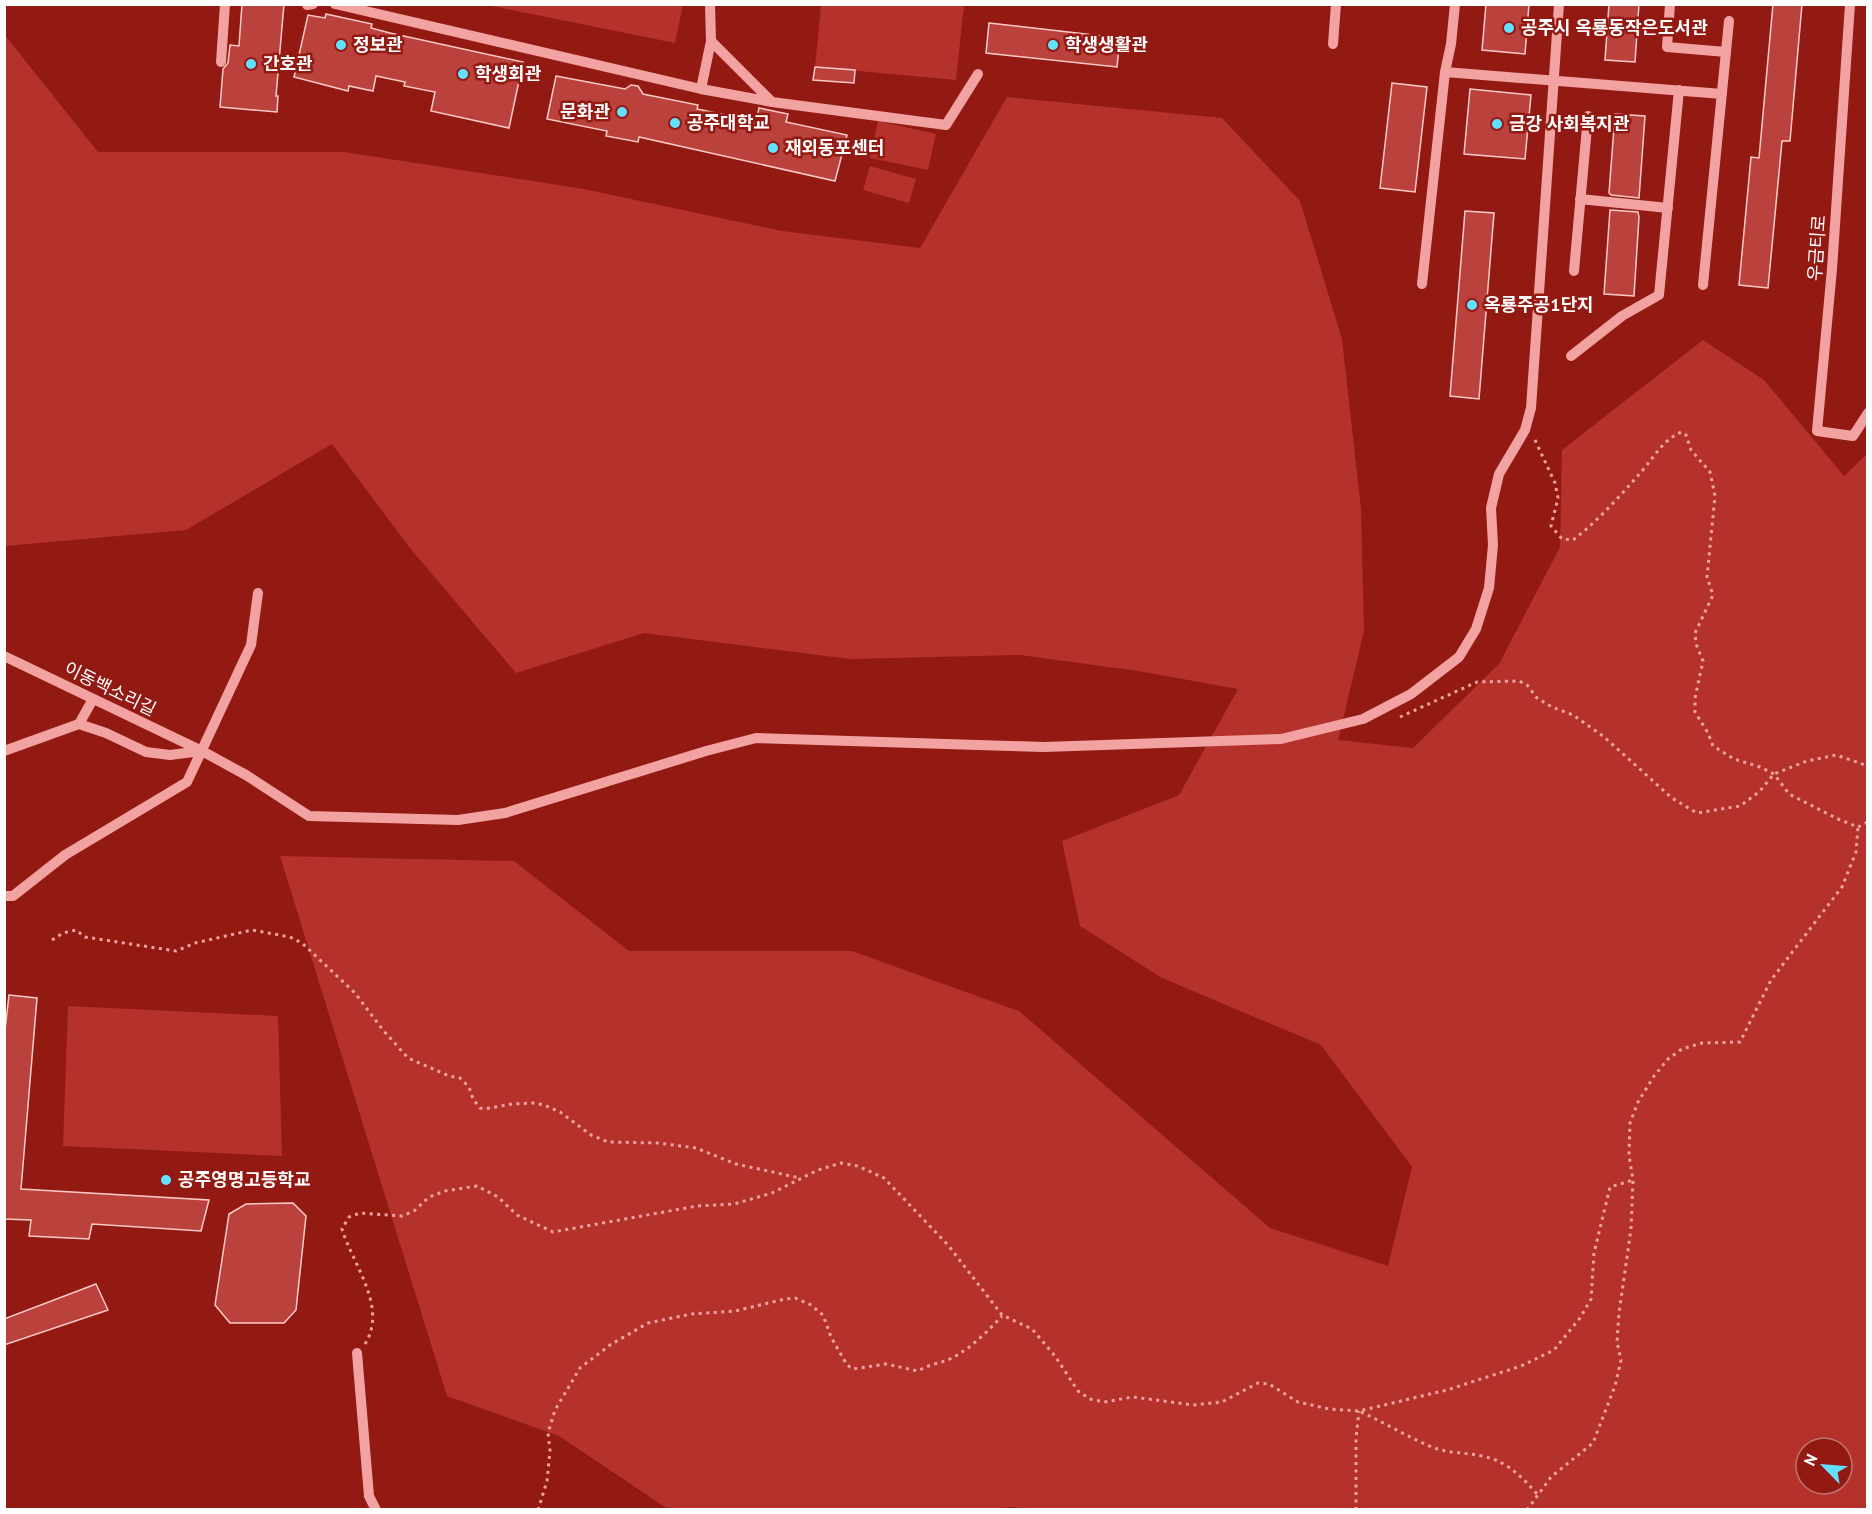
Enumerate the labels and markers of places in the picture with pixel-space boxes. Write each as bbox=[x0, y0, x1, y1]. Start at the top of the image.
place label: 공주시 옥룡동작은도서관 bbox=[1521, 16, 1708, 39]
marker: 공주시 옥룡동작은도서관 bbox=[1502, 21, 1516, 35]
place label: 정보관 bbox=[353, 33, 403, 56]
place label: 학생생활관 bbox=[1065, 33, 1148, 56]
marker: 정보관 bbox=[334, 38, 348, 52]
marker: 학생생활관 bbox=[1046, 38, 1060, 52]
place label: 간호관 bbox=[263, 52, 313, 75]
marker: 간호관 bbox=[244, 57, 258, 71]
place label: 학생회관 bbox=[475, 62, 542, 85]
marker: 학생회관 bbox=[456, 67, 470, 81]
place label: 문화관 bbox=[560, 100, 610, 123]
marker: 문화관 bbox=[615, 105, 629, 119]
place label: 공주대학교 bbox=[687, 111, 770, 134]
place label: 금강 사회복지관 bbox=[1509, 112, 1630, 135]
marker: 공주대학교 bbox=[668, 116, 682, 130]
marker: 금강 사회복지관 bbox=[1490, 117, 1504, 131]
place label: 재외동포센터 bbox=[785, 136, 884, 159]
marker: 재외동포센터 bbox=[766, 141, 780, 155]
place label: 옥룡주공1단지 bbox=[1484, 293, 1594, 316]
marker: 옥룡주공1단지 bbox=[1465, 298, 1479, 312]
place label: 공주영명고등학교 bbox=[178, 1168, 310, 1191]
marker: 공주영명고등학교 bbox=[159, 1173, 173, 1187]

